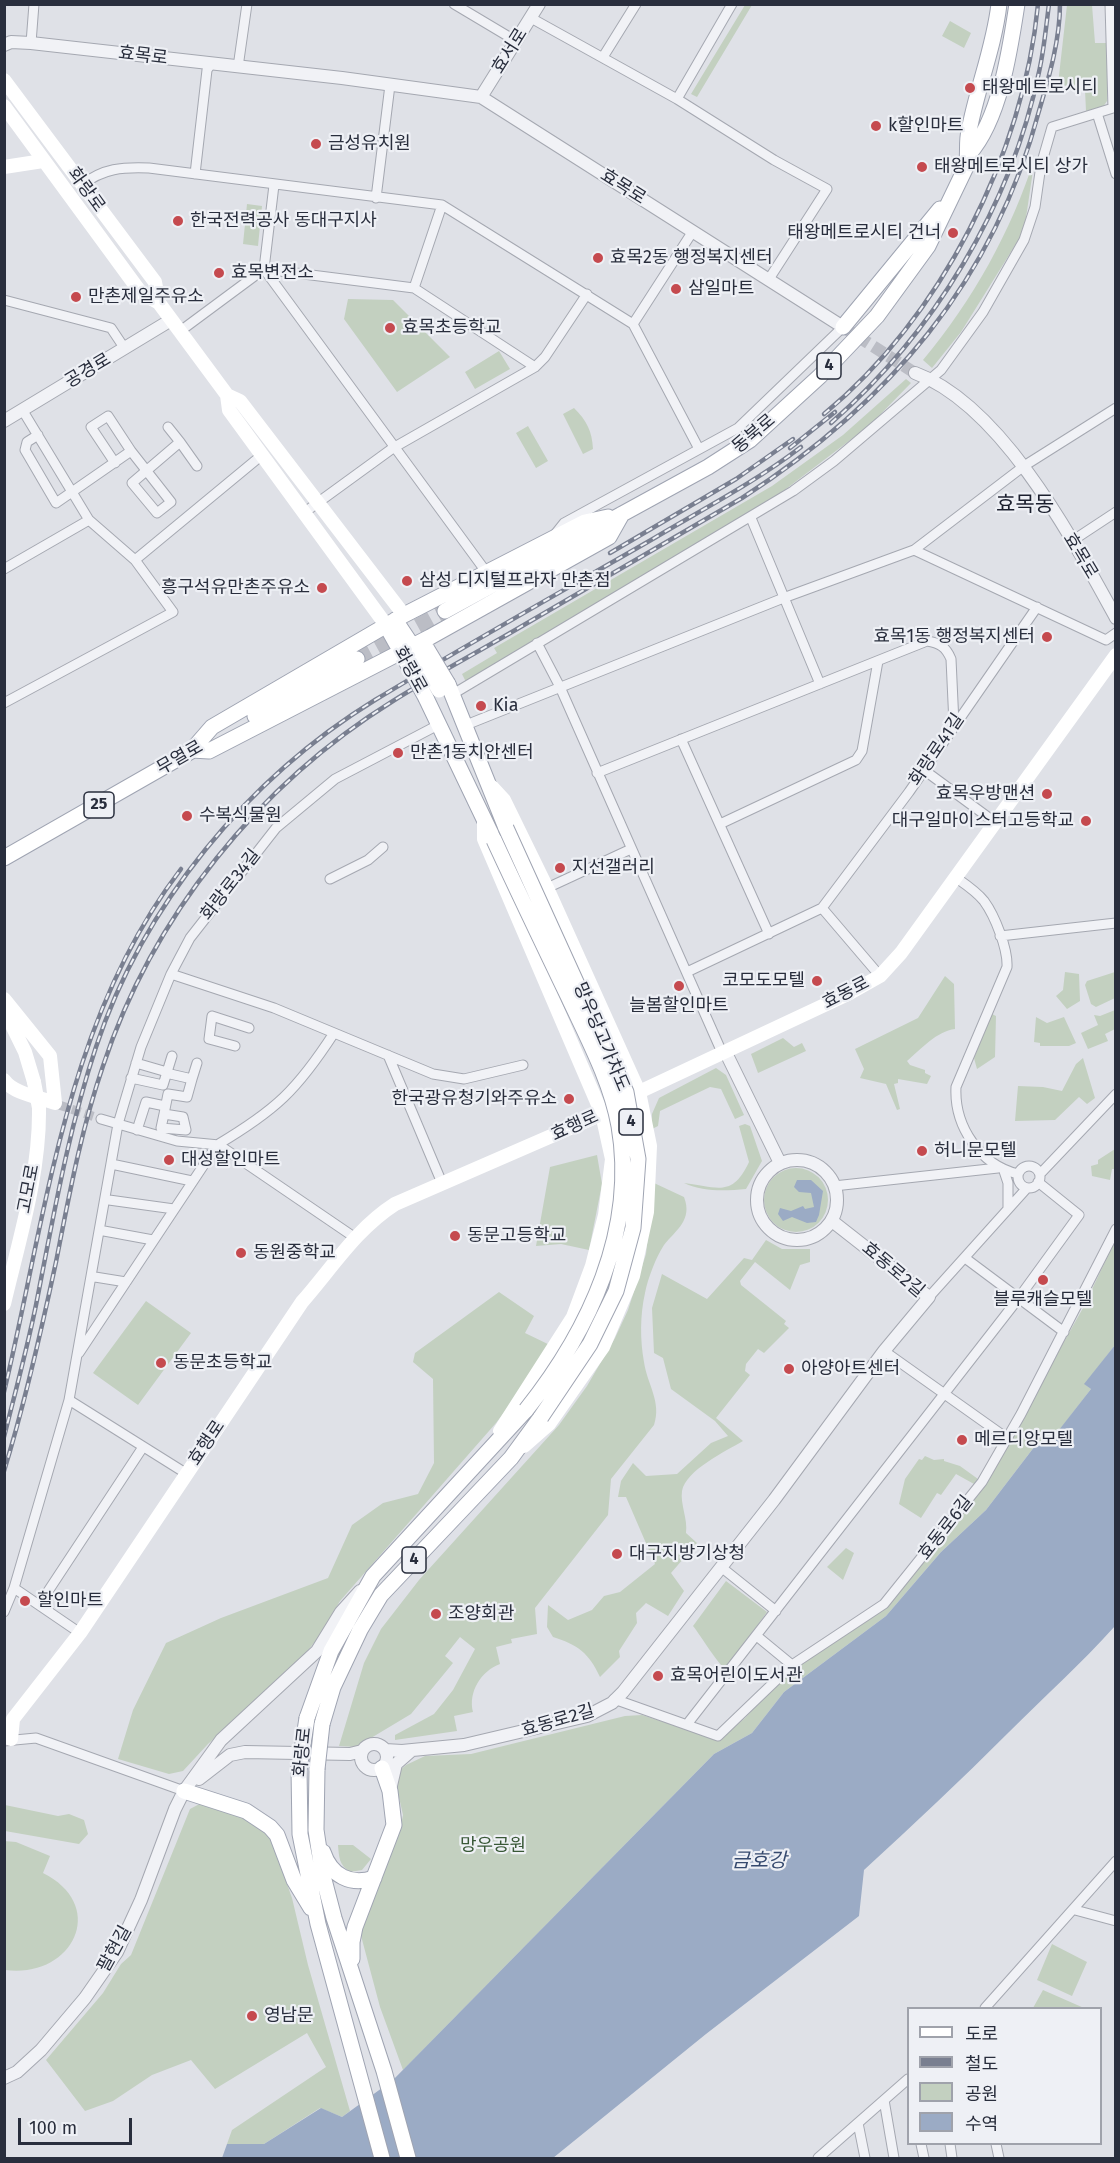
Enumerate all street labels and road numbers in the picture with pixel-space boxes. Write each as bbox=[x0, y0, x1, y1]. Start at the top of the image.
street label: 효서로 bbox=[488, 24, 532, 78]
street label: 효목로 bbox=[117, 42, 169, 70]
street label: 화랑로 bbox=[63, 164, 109, 216]
street label: 효목로 bbox=[596, 165, 650, 209]
street label: 공경로 bbox=[61, 349, 115, 393]
road number: 4 bbox=[817, 353, 841, 379]
street label: 동북로 bbox=[728, 410, 780, 458]
street label: 효목로 bbox=[1058, 529, 1102, 583]
street label: 화랑로 bbox=[389, 643, 431, 697]
street label: 화랑로41길 bbox=[905, 710, 969, 790]
street label: 무열로 bbox=[153, 736, 207, 780]
road number: 25 bbox=[84, 792, 114, 818]
street label: 화랑로34길 bbox=[196, 845, 266, 925]
street label: 효동로 bbox=[819, 972, 873, 1014]
street label: 망우당고가차도 bbox=[568, 979, 634, 1095]
street label: 효행로 bbox=[548, 1106, 602, 1146]
road number: 4 bbox=[619, 1109, 643, 1135]
street label: 고모로 bbox=[14, 1163, 44, 1215]
street label: 효동로2길 bbox=[857, 1238, 929, 1302]
street label: 효행로 bbox=[184, 1416, 230, 1470]
street label: 효동로6길 bbox=[914, 1491, 978, 1565]
road number: 4 bbox=[402, 1547, 426, 1573]
street label: 효동로2길 bbox=[519, 1700, 597, 1742]
street label: 화랑로 bbox=[290, 1726, 316, 1778]
street label: 팔현길 bbox=[94, 1922, 136, 1976]

